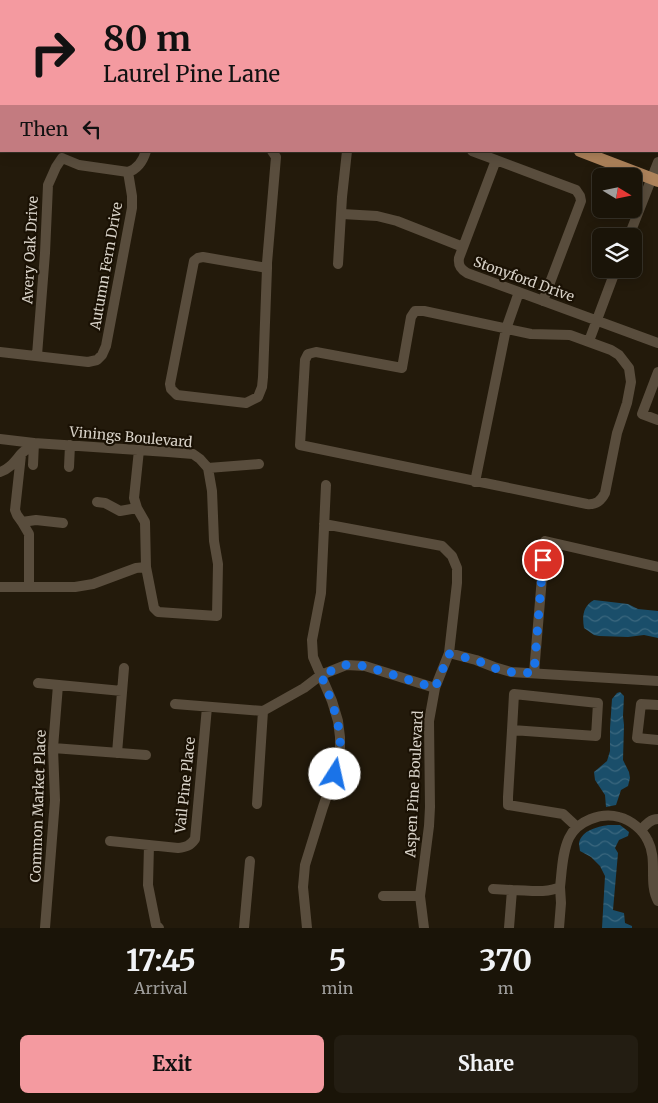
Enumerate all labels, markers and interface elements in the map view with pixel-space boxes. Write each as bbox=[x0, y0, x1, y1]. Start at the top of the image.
text: 80 m bbox=[103, 17, 191, 61]
icon: right bbox=[20, 20, 85, 85]
text: Laurel Pine Lane bbox=[103, 60, 280, 88]
icon: left bbox=[78, 115, 106, 143]
text: Then bbox=[20, 117, 68, 141]
north arrow bbox=[592, 168, 642, 218]
map controls bbox=[592, 168, 642, 278]
street label: Avery Oak Drive bbox=[18, 195, 42, 306]
street label: Autumn Fern Drive bbox=[86, 201, 126, 332]
button: layers bbox=[592, 228, 642, 278]
street label: Stonyford Drive bbox=[471, 252, 577, 306]
street label: Vinings Boulevard bbox=[68, 423, 194, 451]
pin bbox=[522, 539, 564, 581]
icon: arrive bbox=[529, 546, 557, 574]
street label: Aspen Pine Boulevard bbox=[401, 710, 427, 859]
street label: Common Market Place bbox=[26, 729, 50, 883]
street label: Vail Pine Place bbox=[171, 736, 199, 835]
position arrow bbox=[308, 747, 360, 799]
text: 17:45 bbox=[126, 941, 196, 979]
text: 5 bbox=[329, 941, 346, 979]
text: 370 bbox=[479, 941, 532, 979]
text: Arrival bbox=[134, 978, 188, 998]
text: min bbox=[322, 978, 353, 998]
text: m bbox=[498, 978, 514, 998]
button: Exit bbox=[20, 1035, 324, 1093]
button: Share bbox=[334, 1035, 638, 1093]

